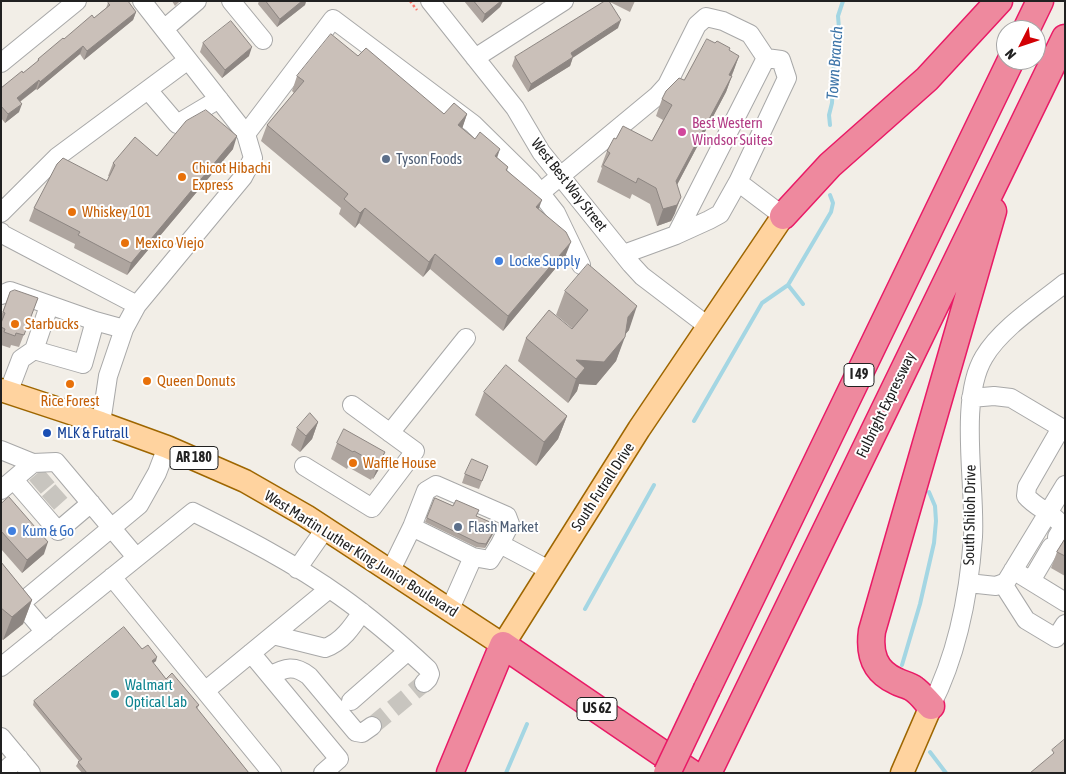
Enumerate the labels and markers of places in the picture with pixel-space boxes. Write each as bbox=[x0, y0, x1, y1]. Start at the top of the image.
place label: Best Western Windsor Suites bbox=[692, 114, 773, 149]
marker: Best Western Windsor Suites bbox=[676, 126, 688, 138]
place label: Tyson Foods bbox=[396, 150, 462, 168]
marker: Tyson Foods bbox=[380, 153, 392, 165]
place label: Chicot Hibachi Express bbox=[192, 159, 271, 194]
marker: Chicot Hibachi Express bbox=[176, 171, 188, 183]
place label: Whiskey 101 bbox=[82, 203, 151, 221]
marker: Whiskey 101 bbox=[66, 206, 78, 218]
place label: Mexico Viejo bbox=[135, 234, 204, 252]
marker: Mexico Viejo bbox=[119, 237, 131, 249]
place label: Locke Supply bbox=[509, 252, 580, 270]
marker: Locke Supply bbox=[493, 255, 505, 267]
place label: Starbucks bbox=[25, 315, 79, 333]
marker: Starbucks bbox=[9, 318, 21, 330]
place label: Queen Donuts bbox=[157, 372, 235, 390]
marker: Queen Donuts bbox=[141, 375, 153, 387]
marker: Rice Forest bbox=[64, 378, 76, 390]
place label: Rice Forest bbox=[40, 392, 100, 410]
place label: MLK & Futrall bbox=[57, 424, 129, 442]
marker: MLK & Futrall bbox=[41, 427, 53, 439]
place label: Waffle House bbox=[363, 454, 436, 472]
marker: Waffle House bbox=[347, 457, 359, 469]
place label: Flash Market bbox=[468, 518, 538, 536]
marker: Flash Market bbox=[452, 521, 464, 533]
place label: Kum & Go bbox=[22, 522, 74, 540]
marker: Kum & Go bbox=[6, 525, 18, 537]
place label: Walmart Optical Lab bbox=[125, 676, 187, 711]
marker: Walmart Optical Lab bbox=[109, 688, 121, 700]

